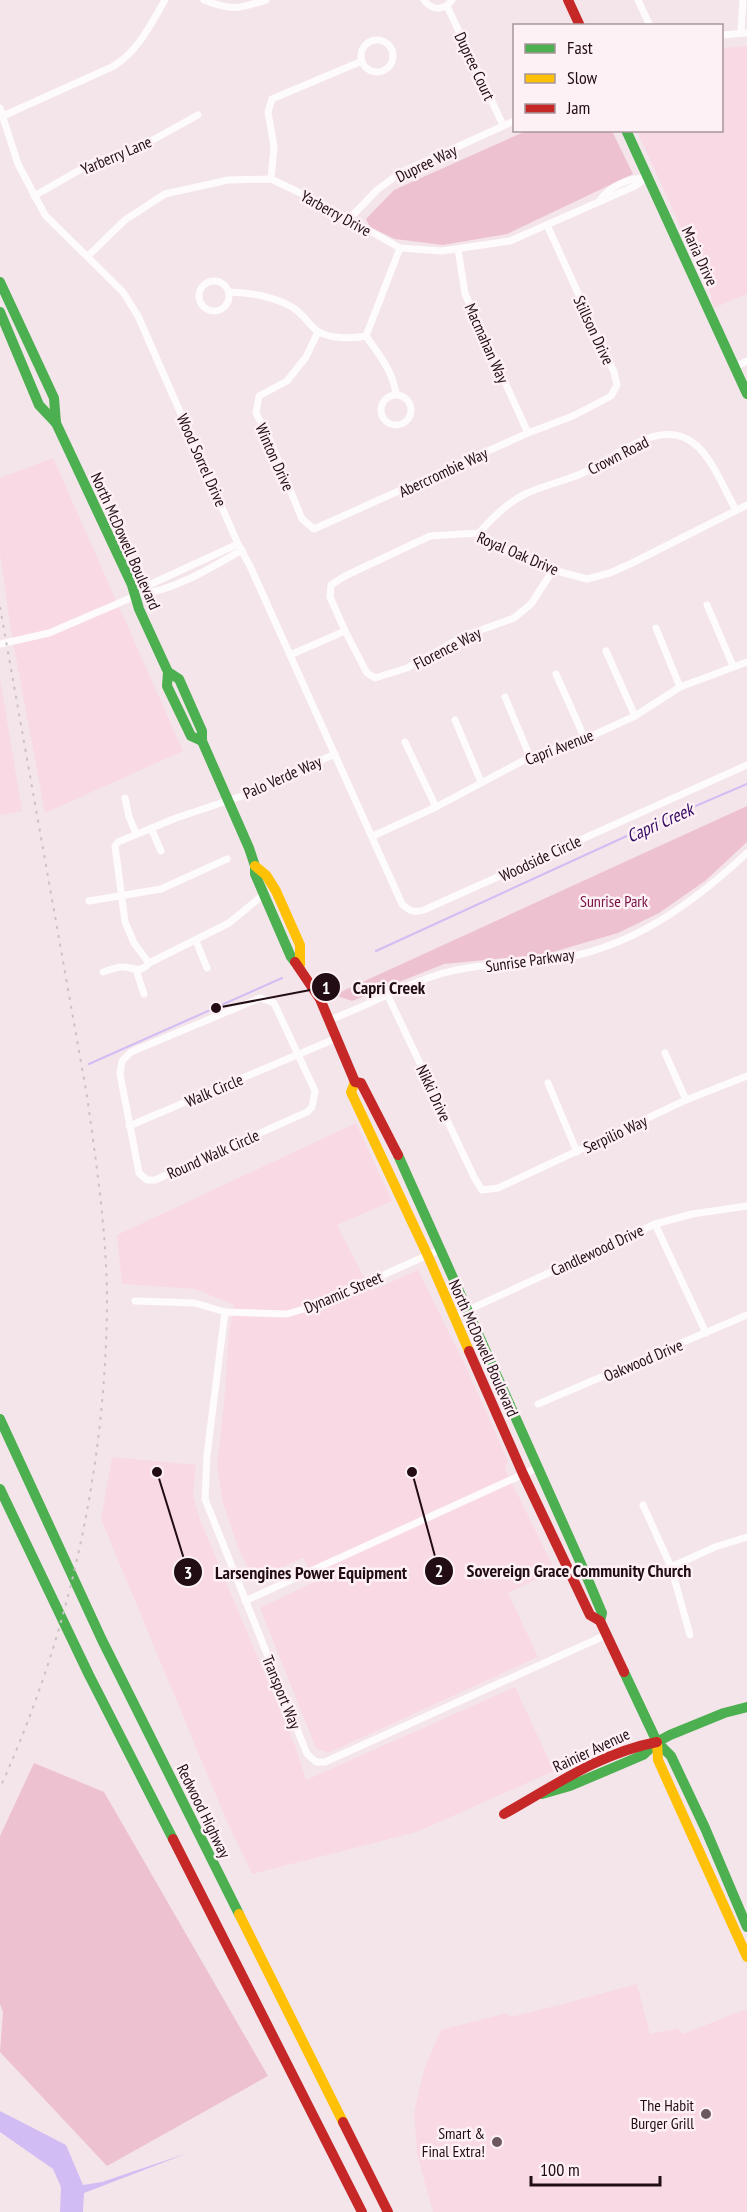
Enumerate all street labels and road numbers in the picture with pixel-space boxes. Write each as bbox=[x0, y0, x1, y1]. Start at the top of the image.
street label: Dupree Court bbox=[450, 29, 500, 104]
street label: Yarberry Lane bbox=[78, 131, 154, 179]
street label: Dupree Way bbox=[392, 140, 460, 186]
street label: Yarberry Drive bbox=[297, 185, 375, 241]
street label: Maria Drive bbox=[678, 223, 722, 289]
street label: Stillson Drive bbox=[569, 292, 619, 368]
street label: Macmahan Way bbox=[461, 300, 513, 386]
street label: Wood Sorrel Drive bbox=[173, 410, 231, 510]
street label: Winton Drive bbox=[251, 420, 299, 494]
street label: Crown Road bbox=[584, 431, 652, 479]
street label: Abercrombie Way bbox=[395, 443, 491, 501]
street label: North McDowell Boulevard bbox=[87, 469, 165, 613]
street label: Royal Oak Drive bbox=[474, 527, 562, 579]
street label: Florence Way bbox=[410, 623, 484, 673]
street label: Capri Avenue bbox=[522, 725, 596, 769]
street label: Palo Verde Way bbox=[240, 751, 324, 803]
street label: Woodside Circle bbox=[496, 830, 584, 886]
street label: Sunrise Parkway bbox=[484, 944, 576, 976]
street label: Nikki Drive bbox=[412, 1061, 456, 1125]
street label: Walk Circle bbox=[182, 1069, 246, 1111]
street label: Serpilio Way bbox=[580, 1111, 650, 1157]
street label: Round Walk Circle bbox=[164, 1125, 262, 1183]
street label: Candlewood Drive bbox=[547, 1220, 647, 1280]
street label: Dynamic Street bbox=[301, 1266, 386, 1318]
street label: North McDowell Boulevard bbox=[445, 1276, 523, 1420]
street label: Oakwood Drive bbox=[600, 1334, 686, 1386]
street label: Transport Way bbox=[258, 1652, 306, 1732]
street label: Rainier Avenue bbox=[549, 1724, 633, 1776]
street label: Redwood Highway bbox=[173, 1761, 235, 1861]

